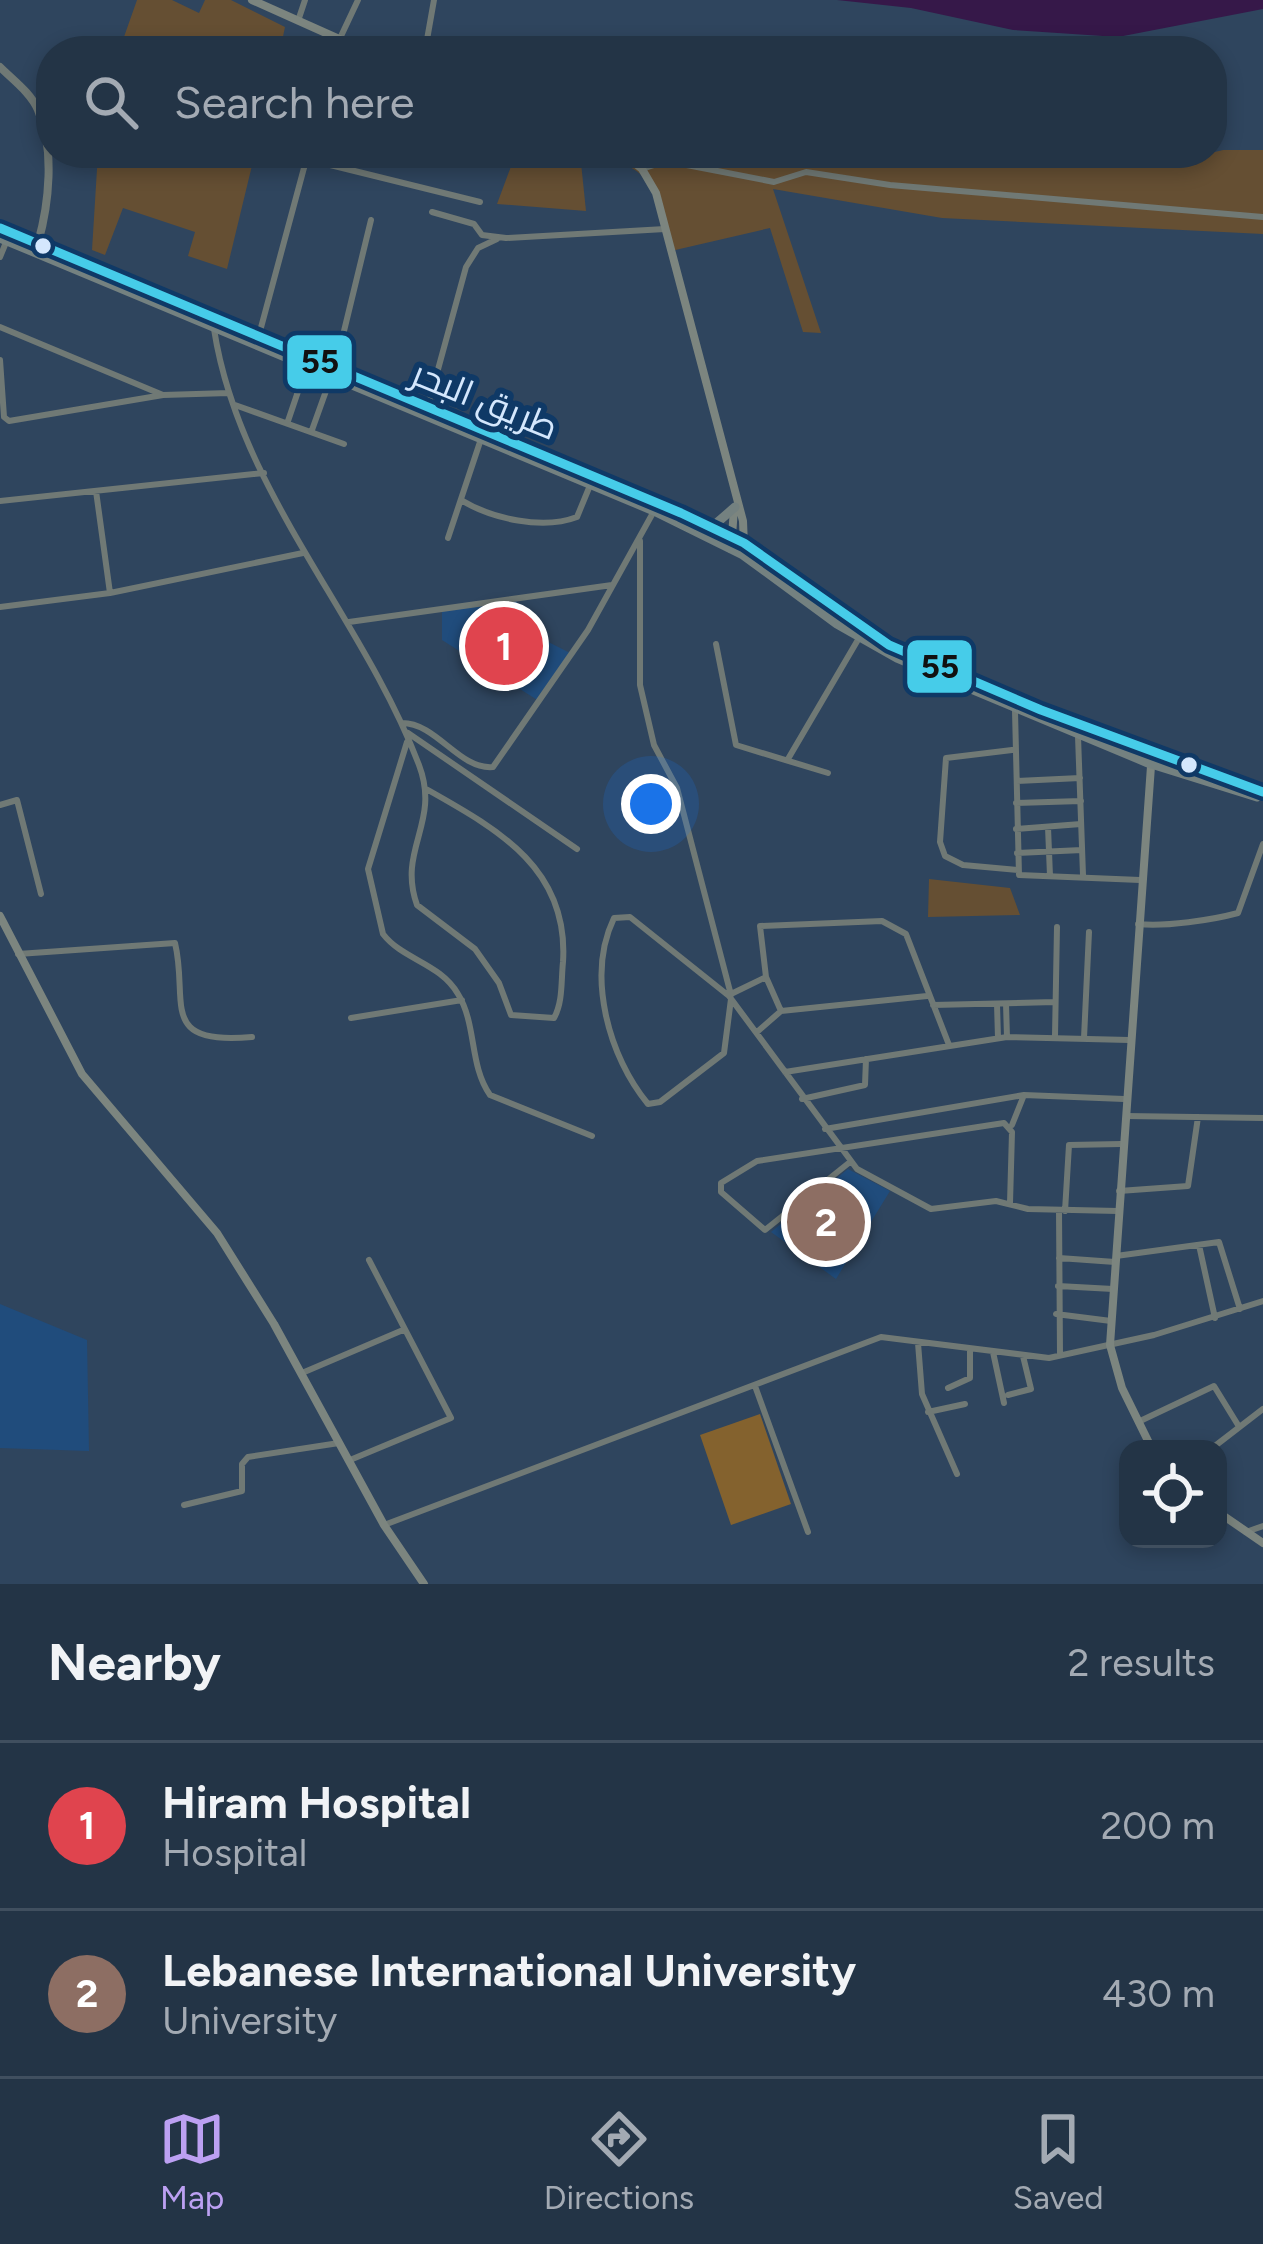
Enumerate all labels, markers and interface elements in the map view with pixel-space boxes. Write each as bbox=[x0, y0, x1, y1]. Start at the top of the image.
search box bbox=[36, 36, 1227, 168]
icon: search bbox=[78, 69, 144, 135]
text: Search here bbox=[174, 75, 414, 129]
unlabelled marker bbox=[32, 235, 54, 257]
line badge: 55 bbox=[285, 333, 354, 391]
text: 55 bbox=[301, 342, 339, 381]
street label: طريق البحر bbox=[403, 351, 564, 450]
pin: 1 bbox=[465, 601, 543, 691]
line badge: 55 bbox=[905, 638, 974, 695]
text: 55 bbox=[921, 647, 959, 686]
unlabelled marker bbox=[1178, 754, 1200, 776]
your location bbox=[621, 774, 681, 834]
pin: 2 bbox=[787, 1177, 865, 1267]
map controls bbox=[1119, 1440, 1227, 1548]
button: locate bbox=[1119, 1440, 1227, 1548]
text: Nearby bbox=[48, 1632, 221, 1693]
text: 2 results bbox=[1068, 1639, 1215, 1686]
text: Hiram Hospital bbox=[162, 1775, 471, 1829]
text: 1 bbox=[79, 1802, 95, 1849]
text: 200 m bbox=[1100, 1802, 1215, 1849]
text: Hospital bbox=[162, 1829, 307, 1876]
text: Lebanese International University bbox=[162, 1943, 856, 1997]
text: 2 bbox=[76, 1970, 98, 2017]
text: 430 m bbox=[1102, 1970, 1215, 2017]
text: University bbox=[162, 1997, 337, 2044]
tab: Map bbox=[159, 2106, 225, 2217]
tab: Directions bbox=[544, 2106, 694, 2217]
tab: Saved bbox=[1013, 2106, 1104, 2217]

